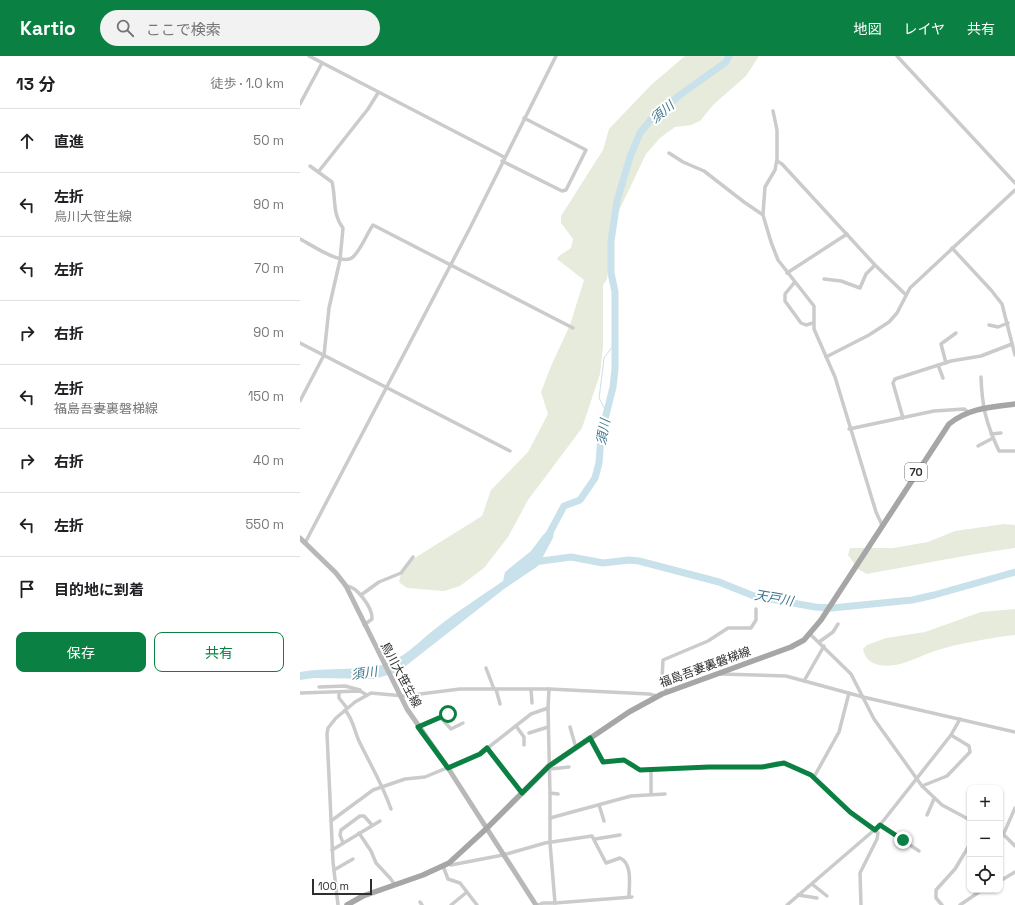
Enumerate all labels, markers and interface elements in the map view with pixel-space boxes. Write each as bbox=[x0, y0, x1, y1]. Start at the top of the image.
search box bbox=[100, 10, 380, 46]
text: Kartio bbox=[20, 16, 76, 41]
icon: search bbox=[114, 17, 136, 39]
text: ここで検索 bbox=[146, 20, 221, 39]
text: 地図 bbox=[853, 20, 881, 38]
text: レイヤ bbox=[903, 20, 945, 38]
text: 共有 bbox=[967, 20, 995, 38]
text: 13 分 bbox=[16, 73, 55, 95]
text: 徒歩 · 1.0 km bbox=[211, 75, 284, 92]
water label: 須川 bbox=[647, 96, 679, 127]
icon: ahead bbox=[16, 130, 38, 152]
text: 直進 bbox=[54, 132, 84, 151]
text: 50 m bbox=[253, 132, 284, 149]
text: 左折 bbox=[54, 187, 84, 206]
icon: left bbox=[16, 194, 38, 216]
text: 90 m bbox=[253, 196, 284, 213]
text: 鳥川大笹生線 bbox=[54, 208, 132, 225]
icon: left bbox=[16, 258, 38, 280]
text: 左折 bbox=[54, 260, 84, 279]
text: 70 m bbox=[254, 260, 284, 277]
icon: right bbox=[16, 322, 38, 344]
text: 右折 bbox=[54, 324, 84, 343]
text: 90 m bbox=[253, 324, 284, 341]
text: 左折 bbox=[54, 379, 84, 398]
icon: left bbox=[16, 386, 38, 408]
text: 150 m bbox=[248, 388, 284, 405]
text: 福島吾妻裏磐梯線 bbox=[54, 400, 158, 417]
water label: 須川 bbox=[592, 416, 614, 446]
icon: right bbox=[16, 450, 38, 472]
text: 右折 bbox=[54, 452, 84, 471]
text: 40 m bbox=[253, 452, 284, 469]
road number: 70 bbox=[905, 463, 927, 481]
icon: left bbox=[16, 514, 38, 536]
text: 左折 bbox=[54, 516, 84, 535]
text: 550 m bbox=[246, 516, 284, 533]
icon: arrive bbox=[16, 578, 38, 600]
text: 目的地に到着 bbox=[54, 580, 144, 599]
water label: 天戸川 bbox=[753, 586, 797, 610]
button: 保存 bbox=[16, 632, 146, 672]
button: 共有 bbox=[154, 632, 284, 672]
street label: 鳥川大笹生線 bbox=[377, 639, 425, 711]
street label: 福島吾妻裏磐梯線 bbox=[657, 643, 753, 691]
water label: 須川 bbox=[350, 662, 380, 683]
route start bbox=[439, 705, 457, 723]
map controls bbox=[967, 785, 1003, 893]
button: + bbox=[967, 785, 1003, 821]
button: − bbox=[967, 821, 1003, 857]
route end bbox=[894, 831, 912, 849]
button: locate bbox=[967, 857, 1003, 893]
scale bar bbox=[312, 877, 372, 896]
text: 100 m bbox=[318, 879, 349, 893]

